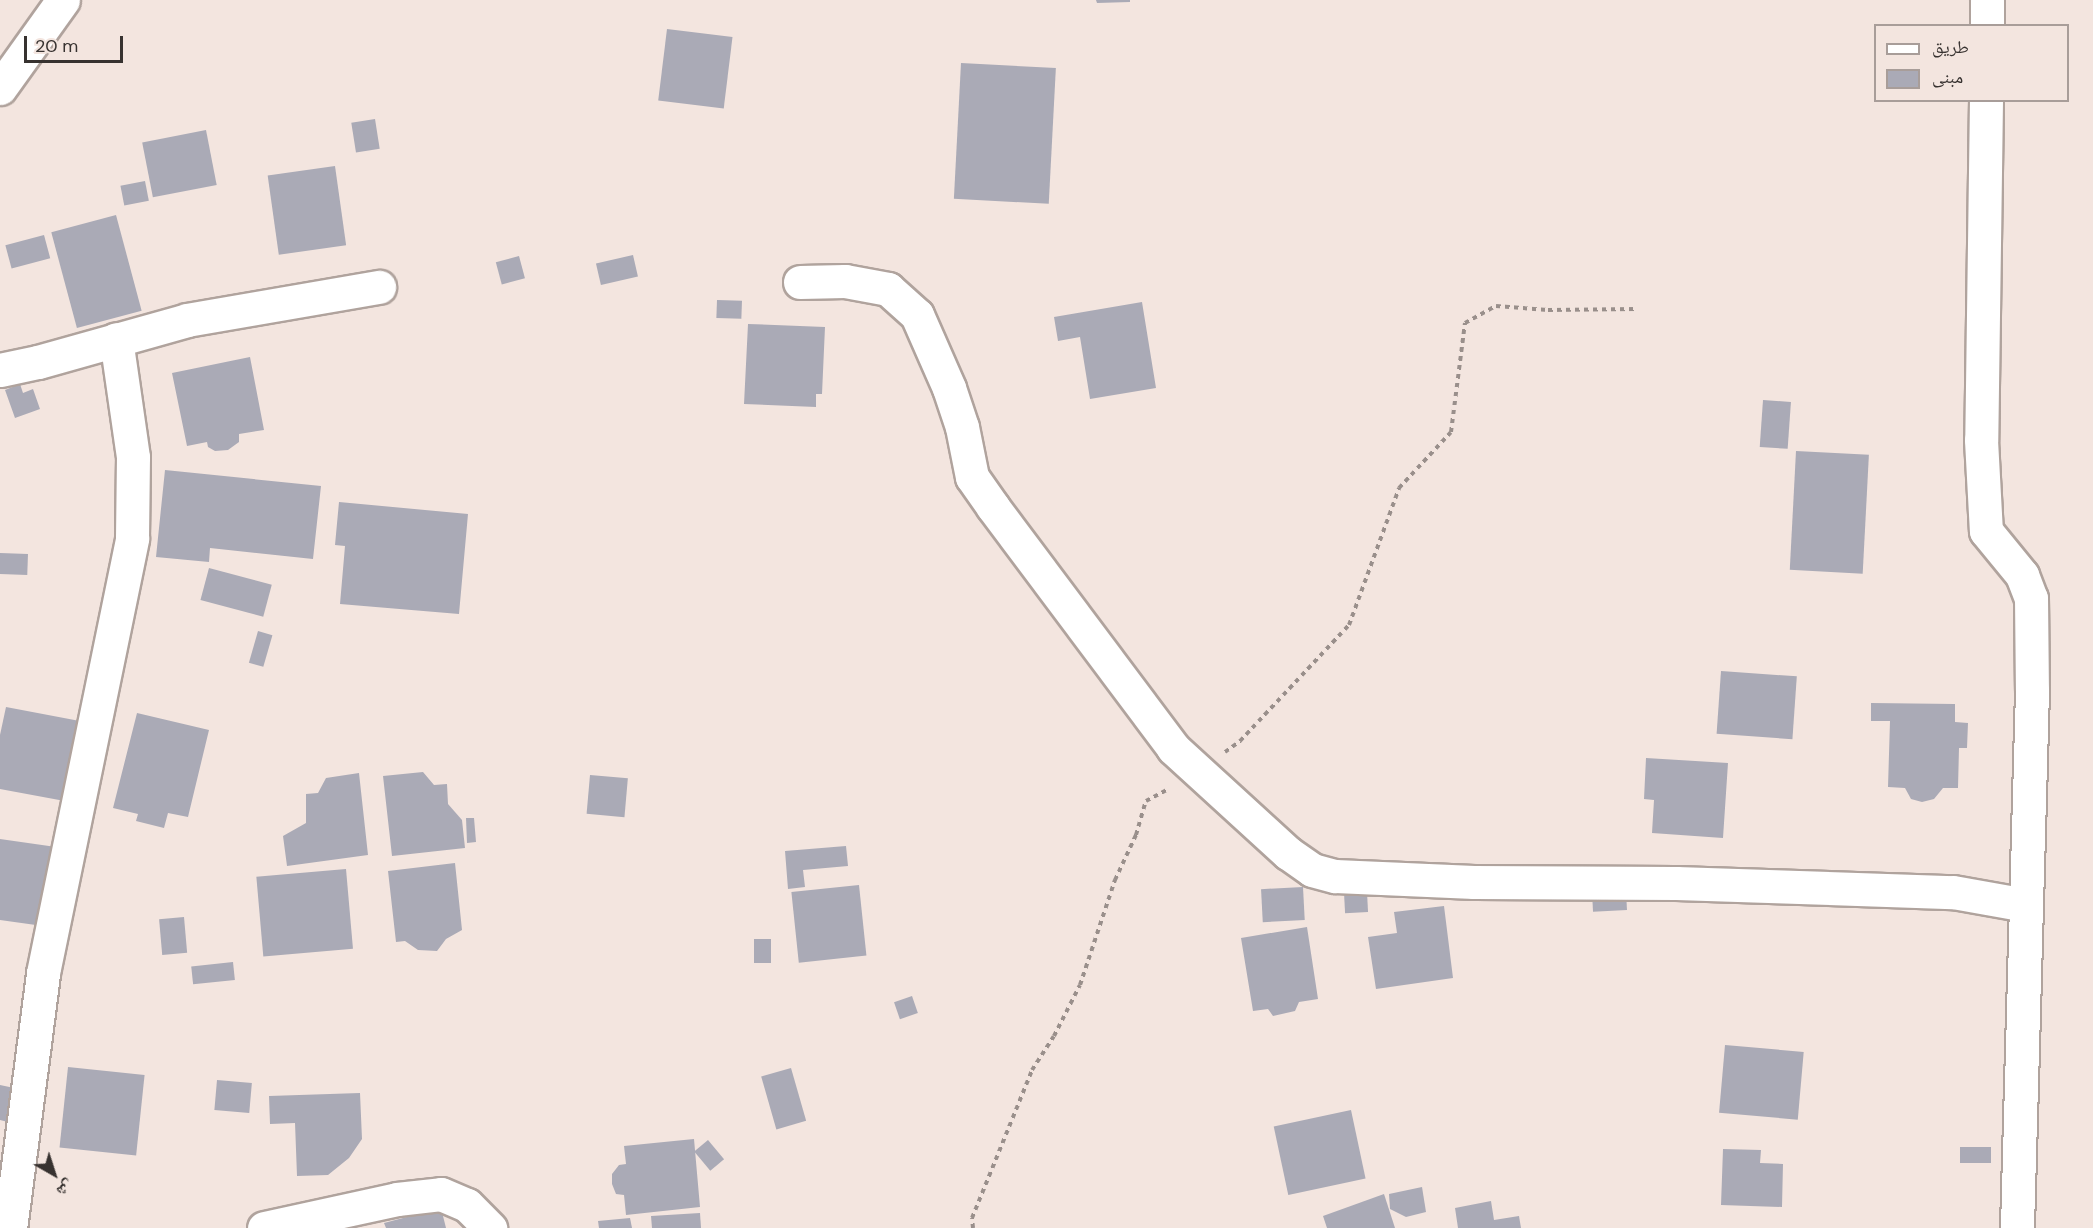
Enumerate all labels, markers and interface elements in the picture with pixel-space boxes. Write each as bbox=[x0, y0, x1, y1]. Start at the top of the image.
scale bar bbox=[27, 24, 126, 62]
legend bbox=[1874, 24, 2069, 102]
text: 20 m bbox=[35, 34, 78, 58]
text: طريق bbox=[1932, 35, 1969, 59]
text: مبنى bbox=[1932, 65, 1963, 89]
north arrow bbox=[24, 1144, 84, 1204]
text: ش bbox=[52, 1175, 79, 1202]

